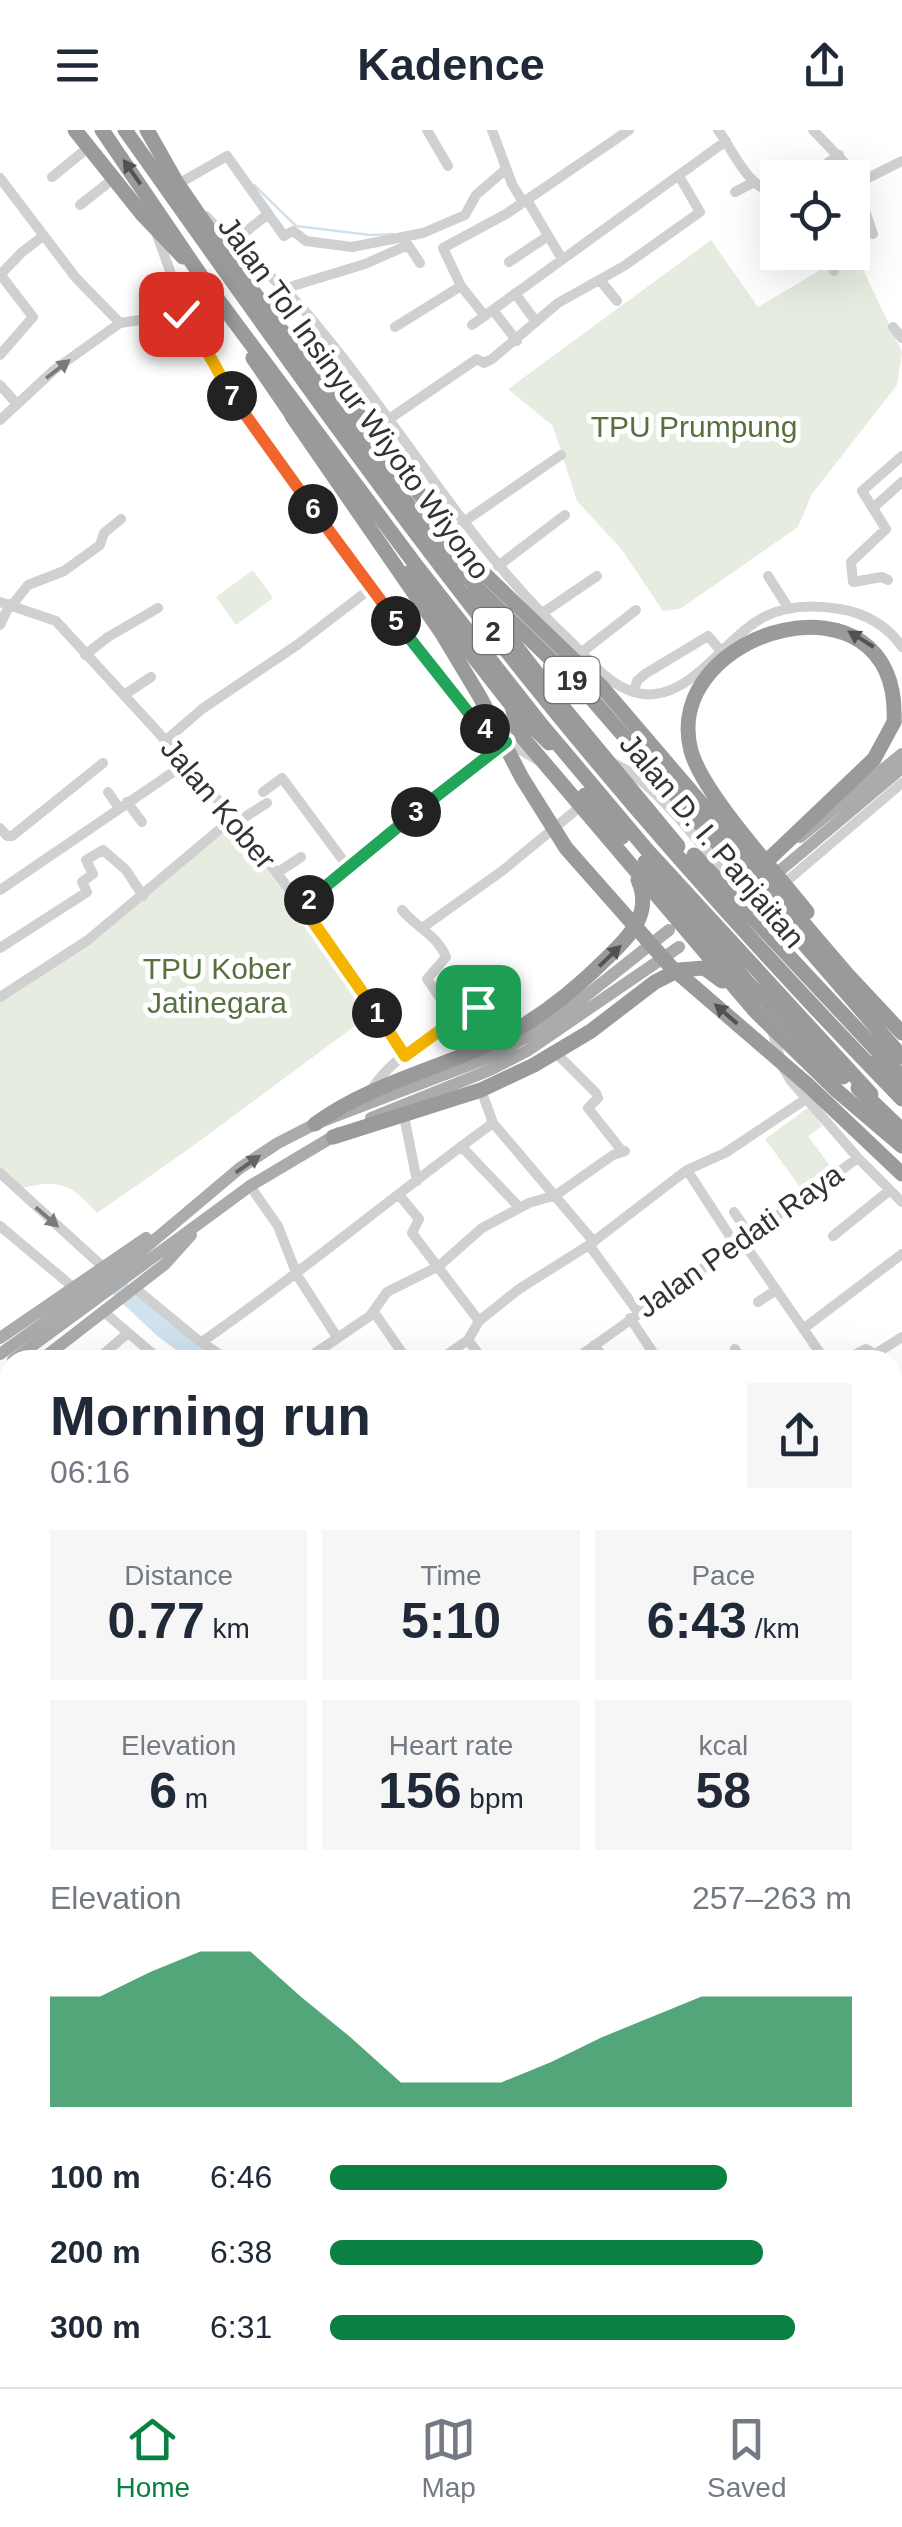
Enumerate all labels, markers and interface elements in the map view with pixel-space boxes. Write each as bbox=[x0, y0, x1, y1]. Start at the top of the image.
icon: menu bbox=[50, 38, 105, 93]
icon: share bbox=[797, 38, 852, 93]
text: Kadence bbox=[357, 39, 545, 90]
one-way arrow bbox=[123, 159, 142, 186]
map controls bbox=[760, 160, 870, 270]
button: locate bbox=[760, 160, 870, 270]
street label: Jalan Tol Insinyur Wiyoto Wiyono bbox=[212, 210, 497, 585]
pin bbox=[139, 272, 224, 357]
icon: check bbox=[154, 287, 209, 342]
one-way arrow bbox=[44, 358, 70, 379]
pin: 7 bbox=[207, 371, 257, 421]
text: 7 bbox=[224, 380, 240, 411]
park label: TPU Prumpung bbox=[591, 410, 797, 443]
pin: 6 bbox=[288, 484, 338, 534]
text: 6 bbox=[305, 493, 321, 524]
pin: 5 bbox=[371, 596, 421, 646]
text: 5 bbox=[388, 605, 404, 636]
road number: 2 bbox=[473, 608, 513, 654]
one-way arrow bbox=[848, 630, 875, 649]
road number: 19 bbox=[544, 657, 600, 703]
pin: 4 bbox=[460, 704, 510, 754]
text: 4 bbox=[477, 713, 493, 744]
street label: Jalan D. I. Panjaitan bbox=[613, 727, 811, 954]
street label: Jalan Kober bbox=[154, 732, 282, 876]
pin: 3 bbox=[391, 787, 441, 837]
text: 3 bbox=[408, 796, 424, 827]
pin: 2 bbox=[284, 875, 334, 925]
text: 2 bbox=[301, 884, 317, 915]
one-way arrow bbox=[598, 944, 622, 968]
park label: TPU Kober Jatinegara bbox=[143, 952, 291, 1019]
pin bbox=[436, 965, 521, 1050]
icon: arrive bbox=[451, 980, 506, 1035]
pin: 1 bbox=[352, 988, 402, 1038]
text: 1 bbox=[369, 997, 385, 1028]
one-way arrow bbox=[714, 1004, 739, 1026]
one-way arrow bbox=[234, 1155, 261, 1174]
street label: Jalan Pedati Raya bbox=[631, 1157, 849, 1324]
one-way arrow bbox=[34, 1205, 59, 1227]
button: share bbox=[747, 1383, 852, 1488]
text: Morning run bbox=[50, 1385, 371, 1447]
text: 06:16 bbox=[50, 1454, 130, 1490]
text: Distance bbox=[124, 1560, 233, 1591]
text: Time bbox=[420, 1560, 482, 1591]
text: Pace bbox=[691, 1560, 755, 1591]
text: 0.77 bbox=[107, 1593, 205, 1649]
text: 5:10 bbox=[401, 1593, 501, 1649]
text: 6:43 bbox=[647, 1593, 747, 1649]
text: km bbox=[205, 1613, 250, 1644]
text: /km bbox=[747, 1613, 800, 1644]
text: Elevation bbox=[121, 1730, 236, 1761]
text: Heart rate bbox=[389, 1730, 513, 1761]
text: kcal bbox=[698, 1730, 748, 1761]
text: 6 bbox=[149, 1763, 177, 1819]
text: 156 bbox=[378, 1763, 462, 1819]
text: 58 bbox=[696, 1763, 751, 1819]
text: m bbox=[177, 1783, 208, 1814]
text: bpm bbox=[462, 1783, 524, 1814]
text: Elevation bbox=[50, 1880, 182, 1916]
text: 257–263 m bbox=[692, 1880, 852, 1916]
text: 100 m bbox=[50, 2159, 141, 2195]
text: 6:46 bbox=[210, 2159, 272, 2195]
text: 200 m bbox=[50, 2234, 141, 2270]
text: 6:38 bbox=[210, 2234, 272, 2270]
text: 300 m bbox=[50, 2309, 141, 2345]
text: 6:31 bbox=[210, 2309, 272, 2345]
tab: Home bbox=[115, 2412, 190, 2504]
tab: Map bbox=[421, 2412, 476, 2504]
tab: Saved bbox=[707, 2412, 786, 2504]

